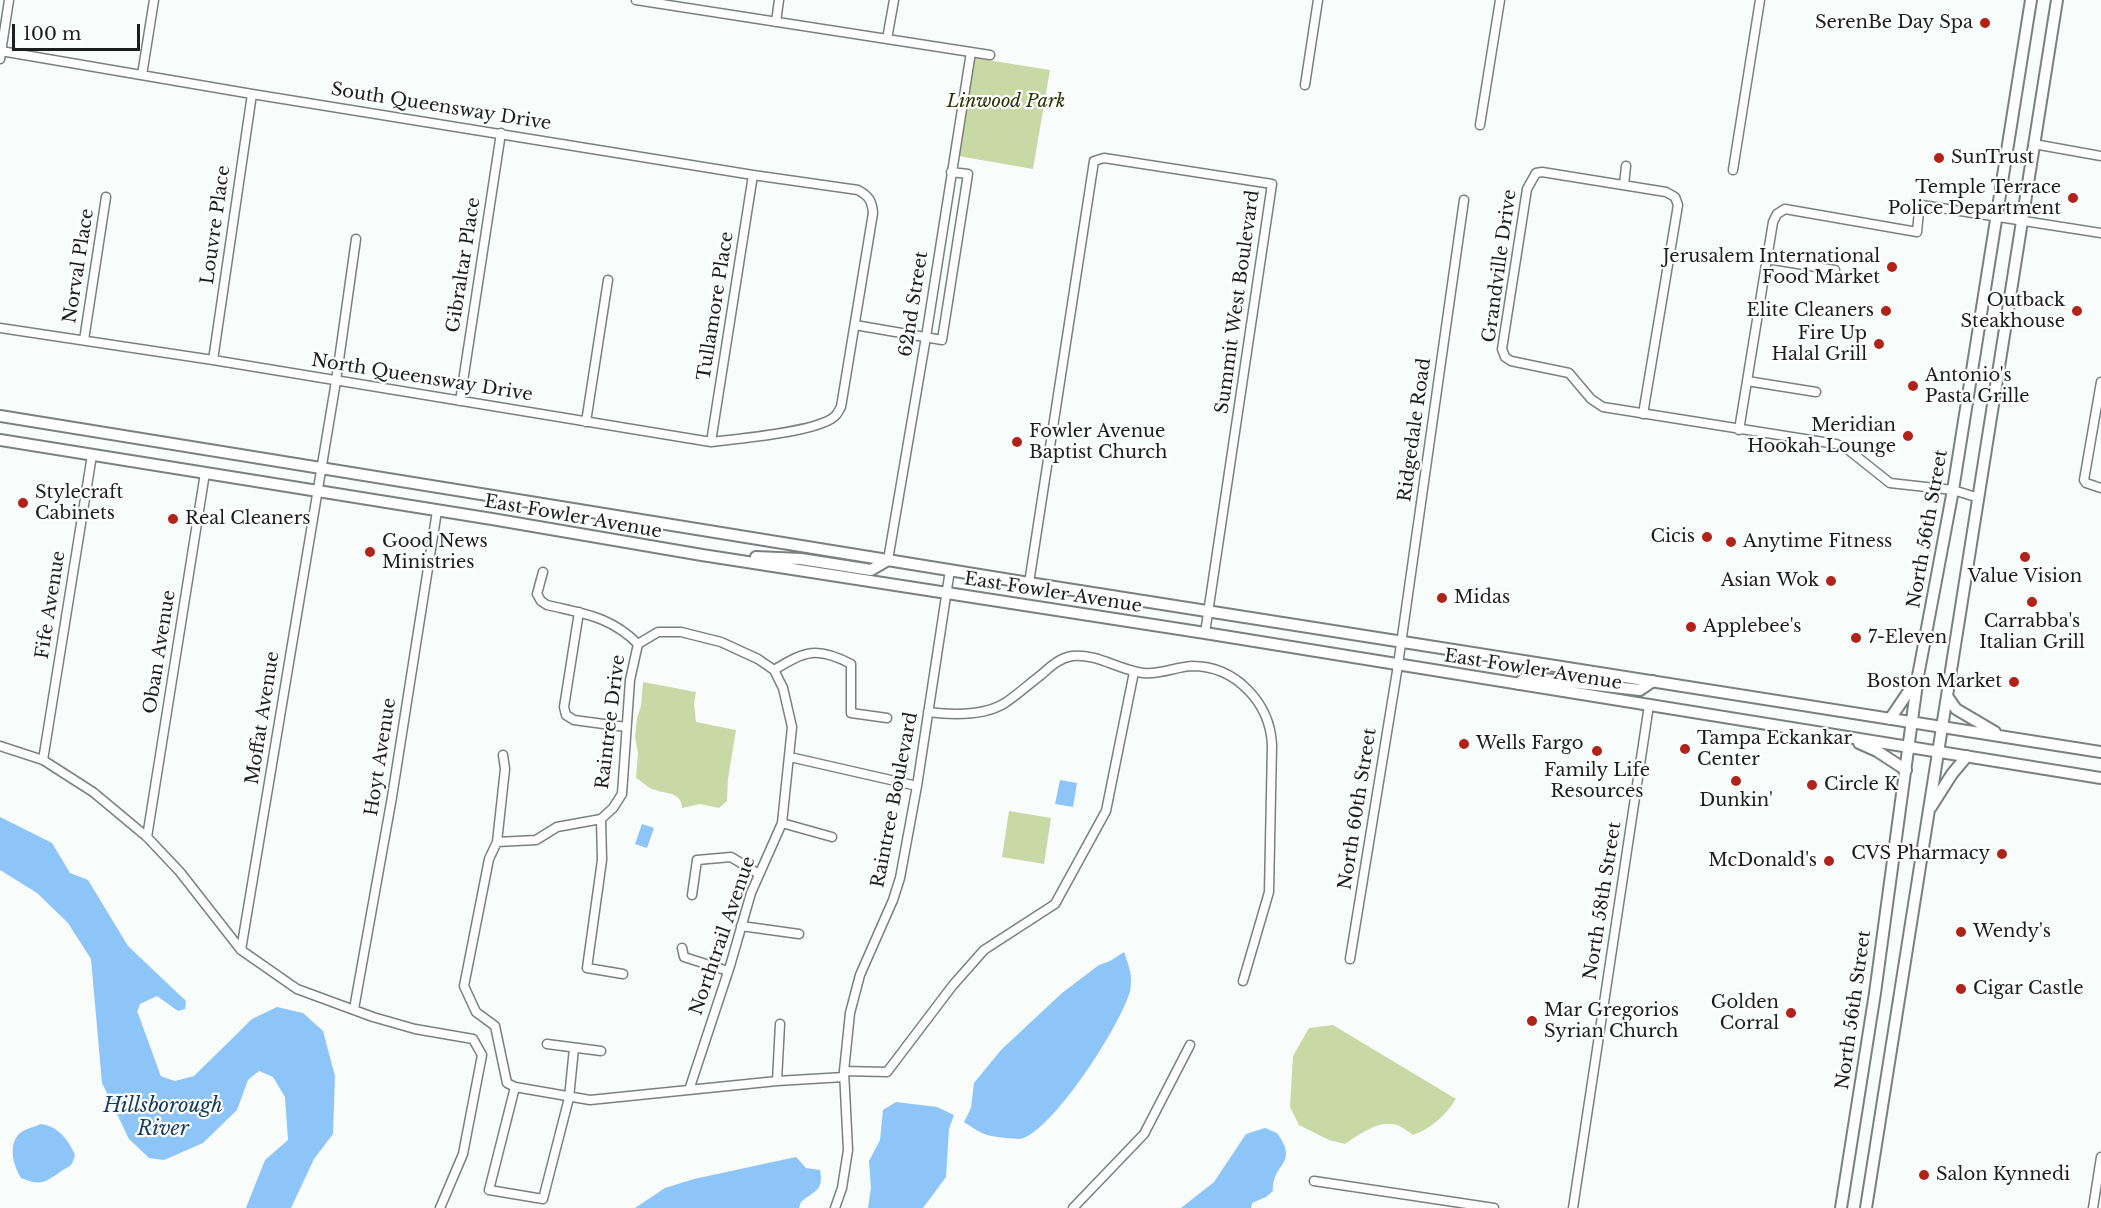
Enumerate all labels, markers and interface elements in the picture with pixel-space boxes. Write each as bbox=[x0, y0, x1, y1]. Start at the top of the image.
scale bar bbox=[15, 12, 142, 50]
place label: SerenBe Day Spa bbox=[1815, 12, 1973, 34]
marker: SerenBe Day Spa bbox=[1978, 16, 1992, 30]
text: 100 m bbox=[23, 23, 81, 45]
street label: South Queensway Drive bbox=[329, 79, 553, 135]
park label: Linwood Park bbox=[947, 91, 1065, 113]
place label: SunTrust bbox=[1951, 147, 2034, 169]
marker: SunTrust bbox=[1932, 151, 1946, 165]
street label: Louvre Place bbox=[197, 164, 235, 286]
place label: Temple Terrace Police Department bbox=[1888, 177, 2061, 219]
street label: Grandville Drive bbox=[1479, 188, 1521, 344]
street label: Summit West Boulevard bbox=[1212, 189, 1264, 415]
marker: Temple Terrace Police Department bbox=[2066, 191, 2080, 205]
street label: Gibraltar Place bbox=[443, 196, 485, 334]
street label: Norval Place bbox=[59, 207, 99, 325]
street label: Tullamore Place bbox=[694, 230, 738, 382]
place label: Jerusalem International Food Market bbox=[1663, 246, 1880, 288]
street label: 62nd Street bbox=[895, 250, 933, 358]
marker: Jerusalem International Food Market bbox=[1885, 260, 1899, 274]
place label: Outback Steakhouse bbox=[1961, 290, 2065, 332]
place label: Elite Cleaners bbox=[1747, 300, 1874, 322]
marker: Elite Cleaners bbox=[1879, 304, 1893, 318]
marker: Outback Steakhouse bbox=[2070, 304, 2084, 318]
place label: Fire Up Halal Grill bbox=[1771, 323, 1867, 366]
marker: Fire Up Halal Grill bbox=[1872, 337, 1886, 351]
street label: North Queensway Drive bbox=[310, 350, 534, 406]
street label: Ridgedale Road bbox=[1394, 357, 1436, 503]
place label: Antonio's Pasta Grille bbox=[1925, 365, 2030, 407]
marker: Antonio's Pasta Grille bbox=[1906, 379, 1920, 393]
place label: Meridian Hookah Lounge bbox=[1747, 415, 1896, 458]
place label: Fowler Avenue Baptist Church bbox=[1029, 421, 1167, 464]
marker: Meridian Hookah Lounge bbox=[1901, 429, 1915, 443]
marker: Fowler Avenue Baptist Church bbox=[1010, 435, 1024, 449]
street label: North 56th Street bbox=[1903, 448, 1953, 610]
place label: Stylecraft Cabinets bbox=[35, 482, 123, 524]
street label: East Fowler Avenue bbox=[483, 491, 663, 543]
marker: Stylecraft Cabinets bbox=[16, 496, 30, 510]
place label: Real Cleaners bbox=[185, 508, 310, 530]
marker: Real Cleaners bbox=[166, 512, 180, 526]
place label: Cicis bbox=[1650, 526, 1695, 548]
marker: Cicis bbox=[1700, 530, 1714, 544]
place label: Good News Ministries bbox=[382, 531, 488, 574]
place label: Anytime Fitness bbox=[1743, 531, 1892, 553]
marker: Anytime Fitness bbox=[1724, 535, 1738, 549]
marker: Good News Ministries bbox=[363, 545, 377, 559]
street label: Fife Avenue bbox=[32, 549, 70, 661]
marker: Value Vision bbox=[2018, 550, 2032, 564]
place label: Value Vision bbox=[1968, 566, 2082, 588]
street label: East Fowler Avenue bbox=[963, 568, 1143, 618]
place label: Asian Wok bbox=[1721, 570, 1819, 592]
marker: Asian Wok bbox=[1824, 574, 1838, 588]
place label: Midas bbox=[1454, 587, 1510, 609]
street label: Oban Avenue bbox=[140, 589, 180, 715]
marker: Midas bbox=[1435, 591, 1449, 605]
marker: Carrabba's Italian Grill bbox=[2025, 595, 2039, 609]
place label: Carrabba's Italian Grill bbox=[1979, 611, 2085, 654]
place label: Applebee's bbox=[1703, 616, 1801, 638]
marker: Applebee's bbox=[1684, 620, 1698, 634]
place label: 7-Eleven bbox=[1868, 627, 1947, 649]
marker: 7-Eleven bbox=[1849, 631, 1863, 645]
street label: East Fowler Avenue bbox=[1443, 645, 1623, 695]
street label: Moffat Avenue bbox=[242, 650, 284, 786]
street label: Raintree Drive bbox=[592, 654, 630, 790]
place label: Boston Market bbox=[1866, 671, 2002, 693]
marker: Boston Market bbox=[2007, 675, 2021, 689]
street label: Hoyt Avenue bbox=[361, 696, 401, 818]
street label: Raintree Boulevard bbox=[867, 710, 923, 890]
street label: North 60th Street bbox=[1335, 727, 1381, 891]
place label: Tampa Eckankar Center bbox=[1697, 728, 1852, 771]
place label: Wells Fargo bbox=[1476, 733, 1584, 755]
marker: Wells Fargo bbox=[1457, 737, 1471, 751]
marker: Tampa Eckankar Center bbox=[1678, 742, 1692, 756]
marker: Family Life Resources bbox=[1590, 744, 1604, 758]
place label: Family Life Resources bbox=[1544, 760, 1650, 802]
marker: Dunkin' bbox=[1729, 774, 1743, 788]
place label: Circle K bbox=[1824, 774, 1898, 796]
marker: Circle K bbox=[1805, 778, 1819, 792]
place label: Dunkin' bbox=[1699, 790, 1773, 812]
street label: North 58th Street bbox=[1580, 820, 1626, 982]
place label: CVS Pharmacy bbox=[1851, 843, 1990, 865]
marker: CVS Pharmacy bbox=[1995, 847, 2009, 861]
place label: McDonald's bbox=[1708, 850, 1817, 872]
street label: Northtrail Avenue bbox=[686, 854, 760, 1018]
marker: McDonald's bbox=[1822, 854, 1836, 868]
place label: Wendy's bbox=[1973, 921, 2051, 943]
marker: Wendy's bbox=[1954, 925, 1968, 939]
street label: North 56th Street bbox=[1832, 929, 1876, 1091]
place label: Cigar Castle bbox=[1973, 978, 2084, 1000]
marker: Cigar Castle bbox=[1954, 982, 1968, 996]
place label: Golden Corral bbox=[1711, 992, 1779, 1034]
place label: Mar Gregorios Syrian Church bbox=[1544, 1000, 1679, 1042]
marker: Golden Corral bbox=[1784, 1006, 1798, 1020]
marker: Mar Gregorios Syrian Church bbox=[1525, 1014, 1539, 1028]
water label: Hillsborough River bbox=[103, 1094, 223, 1141]
place label: Salon Kynnedi bbox=[1936, 1164, 2070, 1186]
marker: Salon Kynnedi bbox=[1917, 1168, 1931, 1182]

